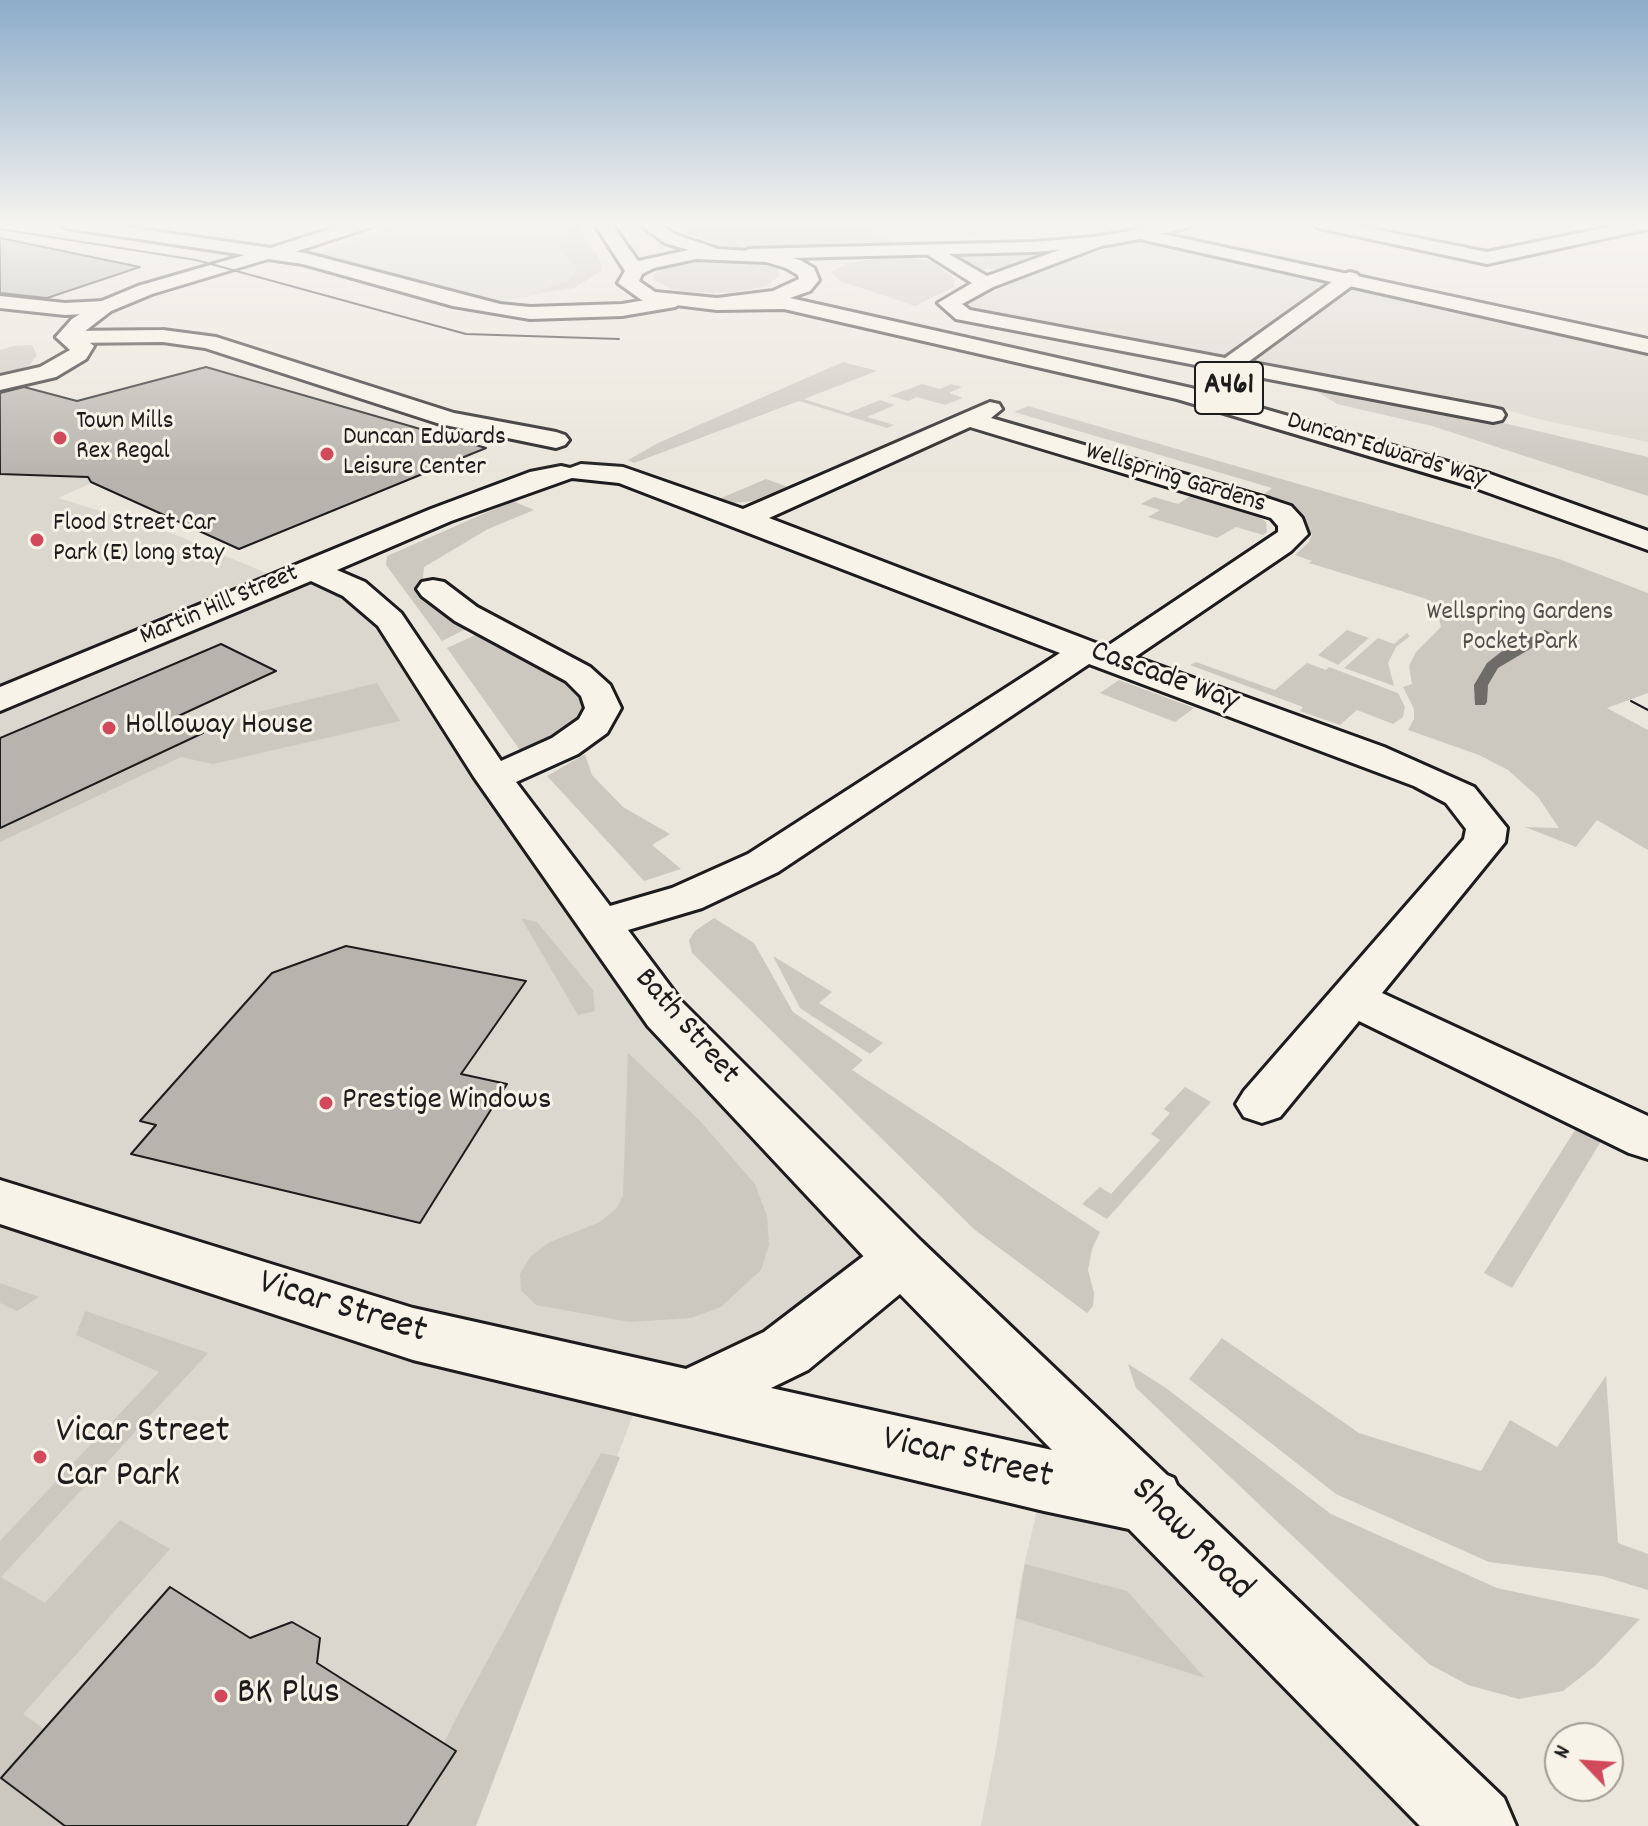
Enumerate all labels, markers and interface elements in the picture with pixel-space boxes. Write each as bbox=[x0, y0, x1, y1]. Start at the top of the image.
road number: A461 bbox=[1195, 362, 1263, 414]
place label: Town Mills Rex Regal bbox=[76, 407, 174, 468]
street label: Duncan Edwards Way bbox=[1283, 407, 1489, 497]
place label: Duncan Edwards Leisure Center bbox=[343, 423, 506, 484]
marker: Town Mills Rex Regal bbox=[51, 429, 69, 447]
street label: Wellspring Gardens bbox=[1081, 438, 1269, 522]
marker: Duncan Edwards Leisure Center bbox=[318, 445, 336, 463]
place label: Flood Street Car Park (E) long stay bbox=[53, 509, 224, 570]
marker: Flood Street Car Park (E) long stay bbox=[28, 531, 46, 549]
street label: Martin Hill Street bbox=[136, 560, 304, 654]
park label: Wellspring Gardens Pocket Park bbox=[1427, 598, 1613, 660]
street label: Cascade Way bbox=[1085, 634, 1243, 724]
place label: Holloway House bbox=[125, 709, 313, 747]
marker: Holloway House bbox=[100, 719, 118, 737]
street label: Bath Street bbox=[624, 962, 746, 1094]
place label: Prestige Windows bbox=[342, 1084, 551, 1122]
marker: Prestige Windows bbox=[317, 1094, 335, 1112]
street label: Vicar Street bbox=[252, 1263, 432, 1357]
place label: Vicar Street Car Park bbox=[56, 1412, 229, 1502]
street label: Vicar Street bbox=[877, 1419, 1057, 1503]
marker: Vicar Street Car Park bbox=[31, 1448, 49, 1466]
street label: Shaw Road bbox=[1119, 1470, 1261, 1612]
place label: BK Plus bbox=[237, 1673, 340, 1719]
marker: BK Plus bbox=[212, 1687, 230, 1705]
north arrow bbox=[1544, 1722, 1624, 1802]
text: N bbox=[1547, 1741, 1580, 1764]

